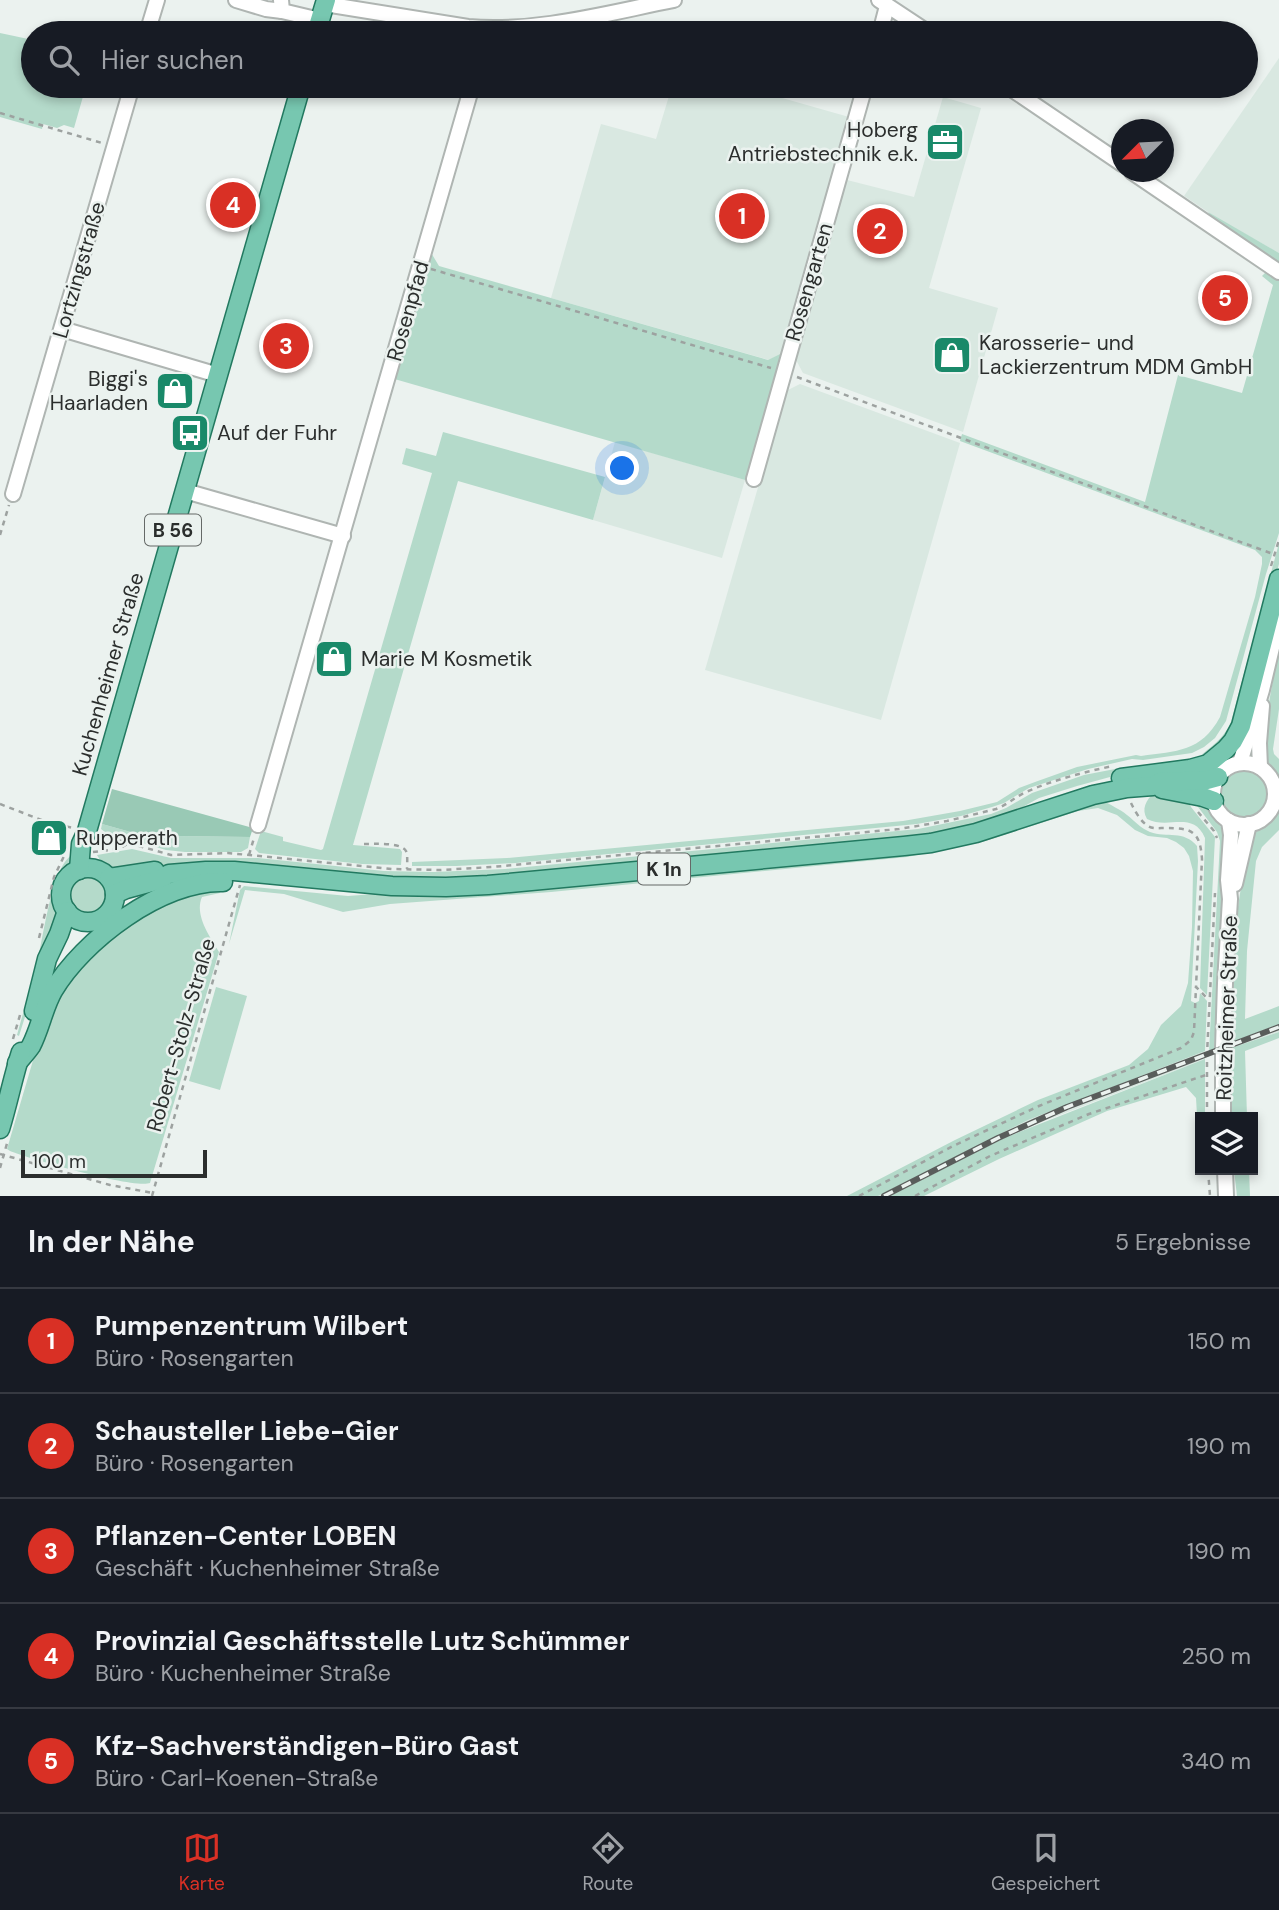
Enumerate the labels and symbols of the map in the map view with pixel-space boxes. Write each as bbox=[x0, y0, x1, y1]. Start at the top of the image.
place label: Hoberg Antriebstechnik e.k. bbox=[728, 116, 918, 168]
north arrow bbox=[1111, 119, 1174, 182]
office icon: Hoberg Antriebstechnik e.k. bbox=[924, 121, 966, 163]
pin: 4 bbox=[210, 179, 256, 231]
pin: 1 bbox=[719, 190, 765, 242]
street label: Lortzingstraße bbox=[46, 199, 112, 341]
pin: 2 bbox=[857, 205, 903, 257]
street label: Rosengarten bbox=[779, 220, 839, 344]
street label: Rosenpfad bbox=[380, 258, 436, 364]
pin: 5 bbox=[1202, 272, 1248, 324]
pin: 3 bbox=[263, 320, 309, 372]
place label: Karosserie- und Lackierzentrum MDM GmbH bbox=[979, 329, 1252, 381]
shop icon: Karosserie- und Lackierzentrum MDM GmbH bbox=[931, 334, 973, 376]
place label: Biggi's Haarladen bbox=[50, 365, 148, 417]
shop icon: Biggi's Haarladen bbox=[154, 370, 196, 412]
bus stop icon: Auf der Fuhr bbox=[169, 412, 211, 454]
place label: Auf der Fuhr bbox=[217, 419, 337, 447]
your location bbox=[605, 451, 639, 485]
road number: B 56 bbox=[145, 514, 201, 545]
street label: Kuchenheimer Straße bbox=[66, 569, 150, 779]
shop icon: Marie M Kosmetik bbox=[313, 638, 355, 680]
place label: Marie M Kosmetik bbox=[361, 645, 533, 673]
shop icon: Rupperath bbox=[28, 817, 70, 859]
place label: Rupperath bbox=[76, 824, 178, 852]
road number: K 1n bbox=[638, 854, 690, 884]
street label: Roitzheimer Straße bbox=[1210, 915, 1244, 1101]
street label: Robert-Stolz-Straße bbox=[140, 935, 222, 1135]
scale bar bbox=[21, 1147, 206, 1179]

